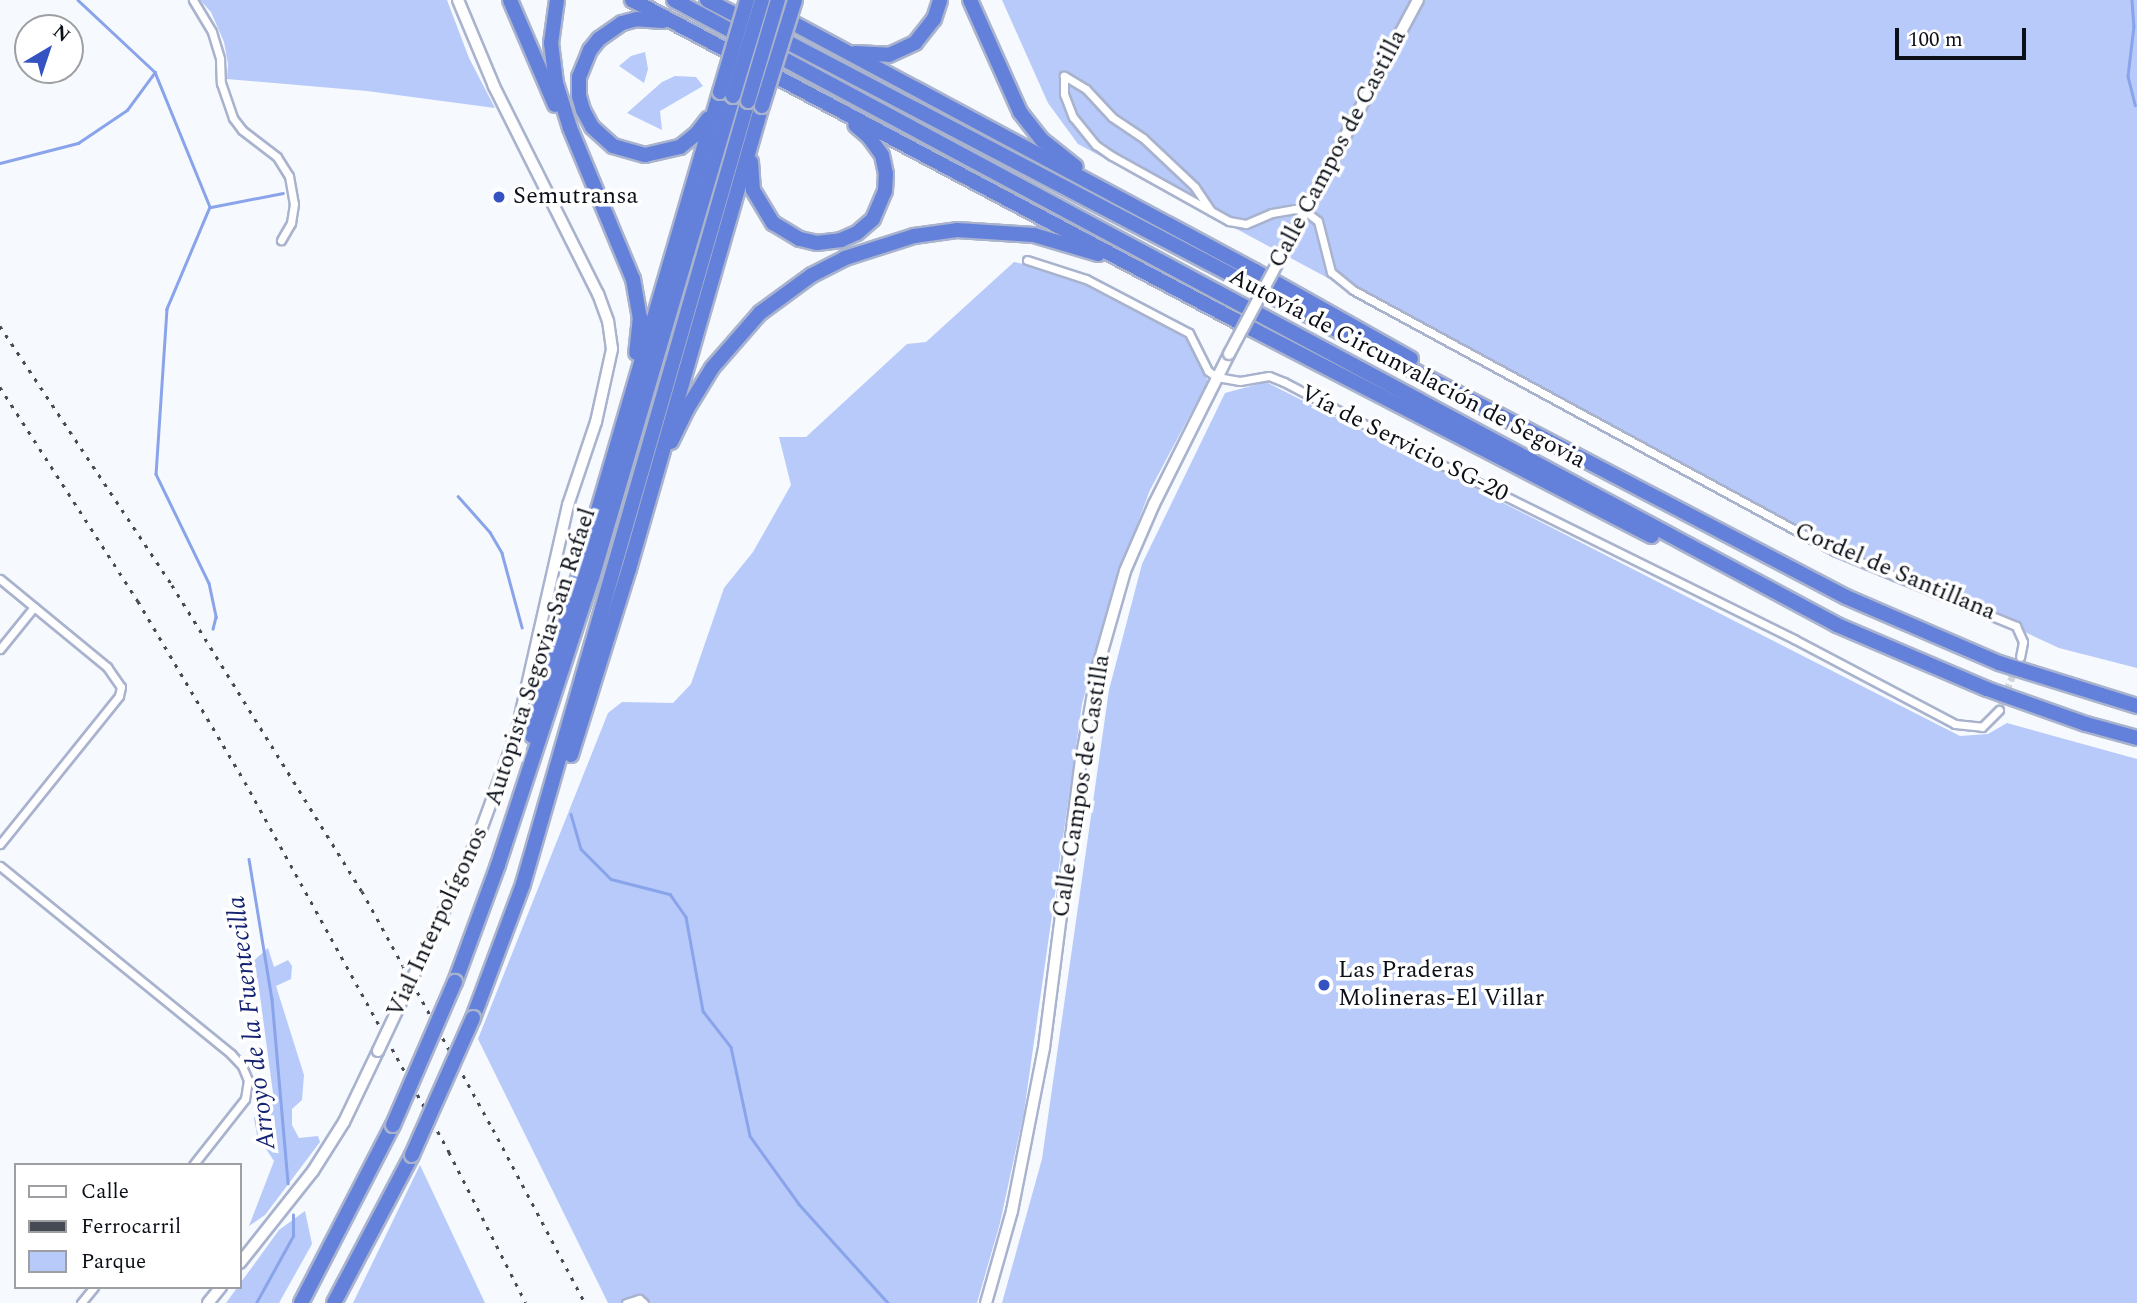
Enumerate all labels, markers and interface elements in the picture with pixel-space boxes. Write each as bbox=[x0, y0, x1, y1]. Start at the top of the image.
north arrow bbox=[14, 14, 84, 84]
scale bar bbox=[1899, 14, 2030, 58]
text: N bbox=[46, 18, 76, 50]
text: 100 m bbox=[1908, 24, 1963, 56]
street label: Calle Campos de Castilla bbox=[1263, 25, 1413, 273]
place label: Semutransa bbox=[513, 183, 638, 211]
marker: Semutransa bbox=[491, 189, 507, 205]
street label: Autovía de Circunvalación de Segovia bbox=[1224, 262, 1590, 476]
street label: Vía de Servicio SG-20 bbox=[1295, 379, 1513, 509]
street label: Autopista Segovia-San Rafael bbox=[479, 505, 603, 809]
street label: Cordel de Santillana bbox=[1790, 517, 2000, 627]
street label: Calle Campos de Castilla bbox=[1047, 652, 1117, 920]
street label: Vial Interpolígonos bbox=[381, 822, 495, 1022]
water label: Arroyo de la Fuentecilla bbox=[221, 894, 283, 1152]
place label: Las Praderas Molineras-El Villar bbox=[1338, 957, 1544, 1013]
marker: Las Praderas Molineras-El Villar bbox=[1316, 977, 1332, 993]
legend bbox=[14, 1163, 242, 1289]
text: Calle bbox=[81, 1176, 129, 1208]
text: Ferrocarril bbox=[81, 1211, 181, 1243]
text: Parque bbox=[81, 1246, 146, 1278]

